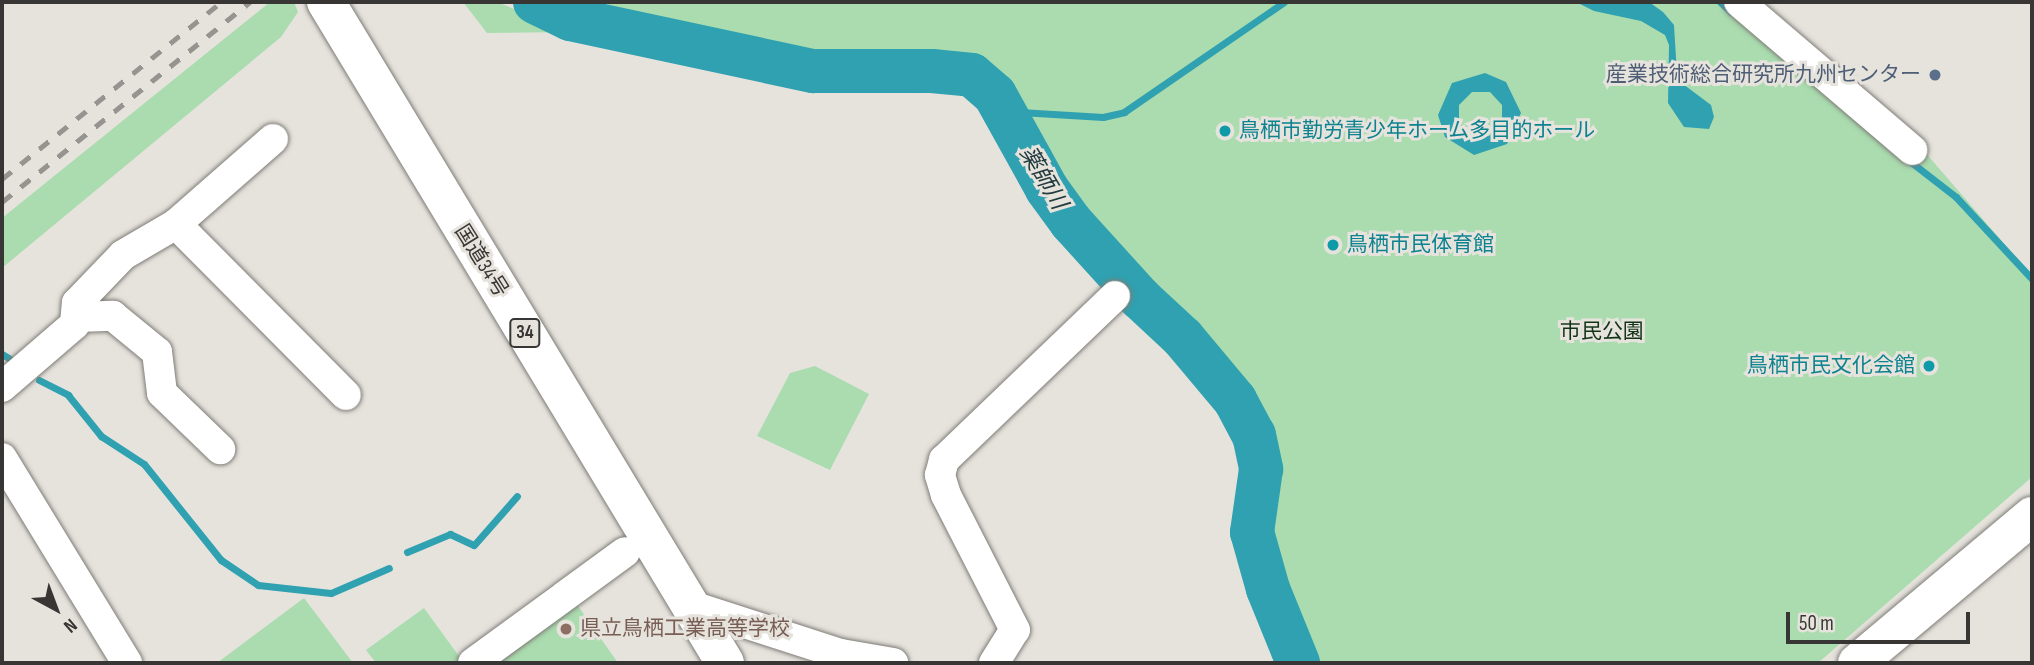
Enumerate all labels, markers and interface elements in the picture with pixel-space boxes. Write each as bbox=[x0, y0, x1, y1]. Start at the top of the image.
place label: 産業技術総合研究所九州センター bbox=[1606, 62, 1921, 88]
marker: 産業技術総合研究所九州センター bbox=[1927, 67, 1943, 83]
place label: 鳥栖市勤労青少年ホーム多目的ホール bbox=[1239, 118, 1596, 144]
marker: 鳥栖市勤労青少年ホーム多目的ホール bbox=[1217, 123, 1233, 139]
water label: 薬師川 bbox=[1013, 141, 1073, 215]
street label: 国道34号 bbox=[449, 220, 513, 302]
place label: 鳥栖市民体育館 bbox=[1347, 232, 1494, 258]
marker: 鳥栖市民体育館 bbox=[1325, 237, 1341, 253]
road number: 34 bbox=[509, 318, 541, 348]
park label: 市民公園 bbox=[1560, 319, 1644, 345]
place label: 鳥栖市民文化会館 bbox=[1747, 353, 1915, 379]
marker: 鳥栖市民文化会館 bbox=[1921, 358, 1937, 374]
north arrow bbox=[21, 574, 91, 644]
scale bar bbox=[1789, 598, 1973, 642]
text: 50 m bbox=[1799, 611, 1834, 636]
text: N bbox=[59, 613, 81, 637]
place label: 県立鳥栖工業高等学校 bbox=[580, 616, 790, 642]
marker: 県立鳥栖工業高等学校 bbox=[558, 621, 574, 637]

